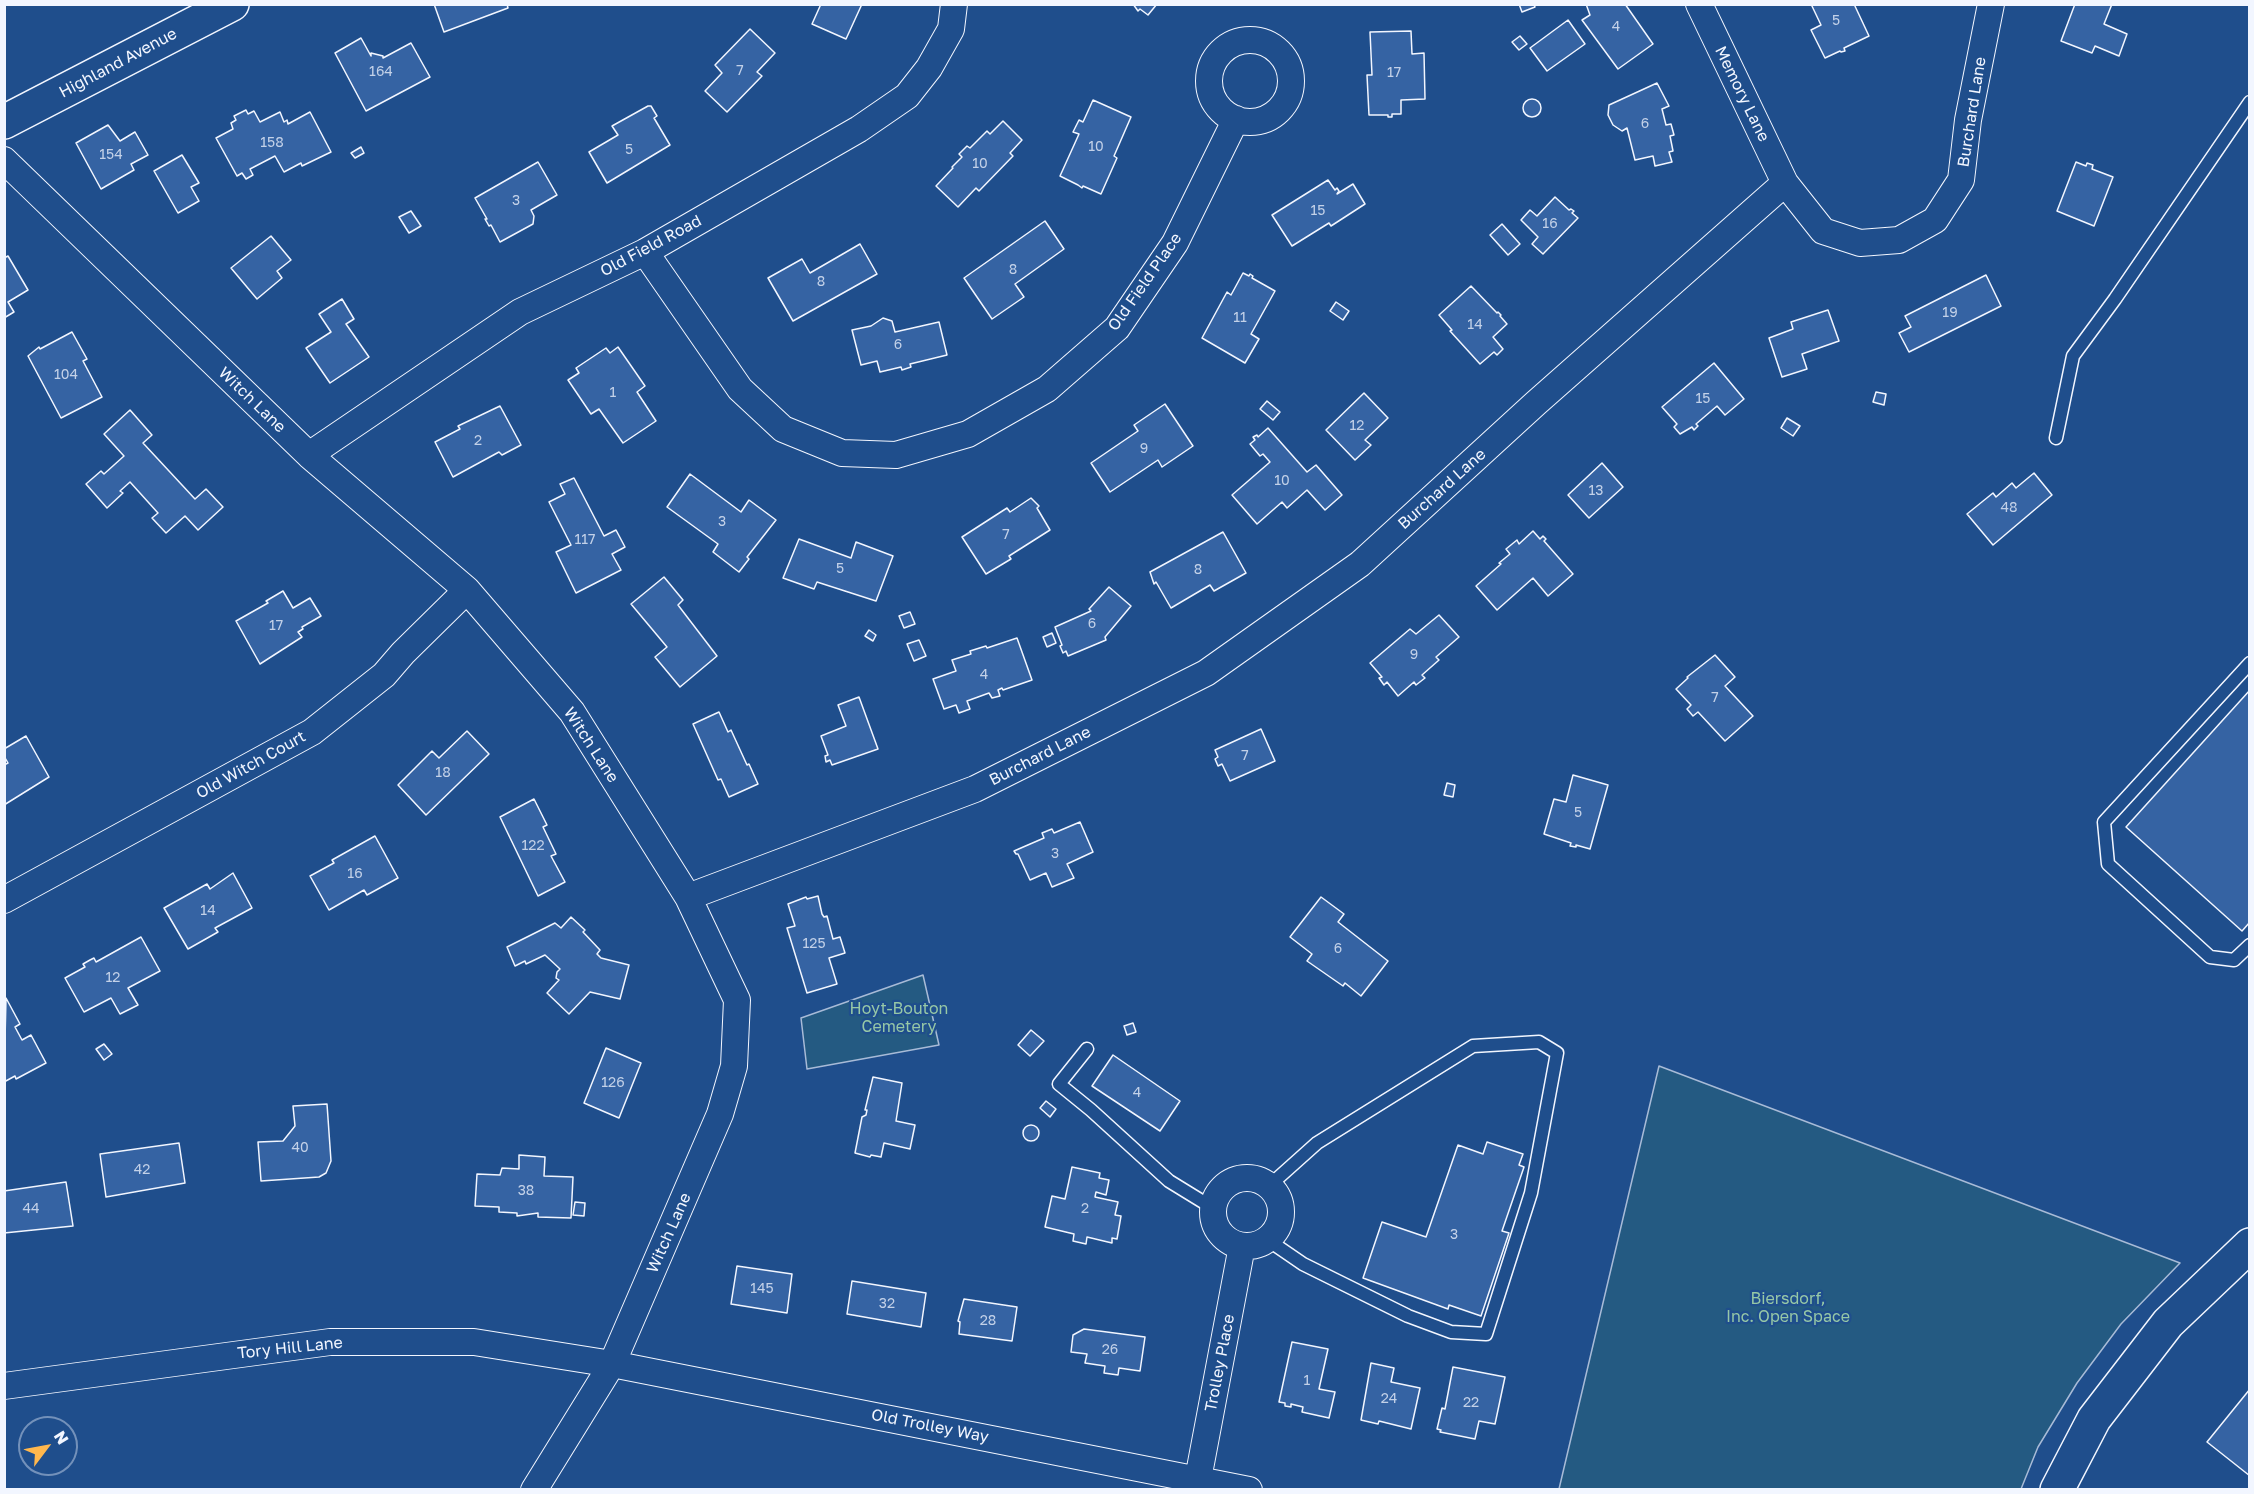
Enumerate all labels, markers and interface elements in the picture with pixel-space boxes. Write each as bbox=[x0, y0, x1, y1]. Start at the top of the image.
house number: 5 bbox=[1832, 13, 1840, 29]
house number: 4 bbox=[1612, 19, 1620, 35]
street label: Highland Avenue bbox=[56, 24, 180, 102]
street label: Memory Lane bbox=[1711, 43, 1773, 145]
street label: Burchard Lane bbox=[1954, 55, 1990, 169]
house number: 7 bbox=[736, 63, 744, 79]
house number: 164 bbox=[369, 64, 393, 80]
house number: 17 bbox=[1387, 65, 1401, 81]
house number: 6 bbox=[1641, 116, 1649, 132]
house number: 158 bbox=[260, 135, 284, 151]
house number: 10 bbox=[1088, 139, 1104, 155]
house number: 5 bbox=[625, 142, 633, 158]
house number: 154 bbox=[99, 147, 123, 163]
house number: 10 bbox=[972, 156, 988, 172]
house number: 3 bbox=[512, 193, 520, 209]
house number: 15 bbox=[1311, 203, 1325, 219]
street label: Old Field Road bbox=[597, 211, 705, 281]
house number: 16 bbox=[1542, 216, 1558, 232]
street label: Old Field Place bbox=[1104, 229, 1186, 335]
house number: 8 bbox=[1009, 262, 1017, 278]
house number: 8 bbox=[817, 274, 825, 290]
house number: 19 bbox=[1942, 305, 1958, 321]
house number: 11 bbox=[1233, 310, 1247, 326]
house number: 14 bbox=[1467, 317, 1483, 333]
house number: 6 bbox=[894, 337, 902, 353]
street label: Witch Lane bbox=[214, 363, 290, 437]
house number: 104 bbox=[54, 367, 78, 383]
house number: 1 bbox=[610, 385, 616, 401]
house number: 15 bbox=[1696, 391, 1710, 407]
house number: 12 bbox=[1350, 418, 1364, 434]
house number: 2 bbox=[474, 433, 482, 449]
house number: 9 bbox=[1140, 441, 1148, 457]
street label: Burchard Lane bbox=[1394, 445, 1490, 533]
house number: 10 bbox=[1274, 473, 1290, 489]
house number: 13 bbox=[1589, 483, 1603, 499]
house number: 48 bbox=[2000, 500, 2018, 516]
house number: 3 bbox=[718, 514, 726, 530]
house number: 7 bbox=[1002, 527, 1010, 543]
house number: 117 bbox=[575, 532, 595, 548]
house number: 5 bbox=[836, 561, 844, 577]
house number: 8 bbox=[1194, 562, 1202, 578]
house number: 6 bbox=[1088, 616, 1096, 632]
house number: 17 bbox=[269, 618, 283, 634]
house number: 9 bbox=[1410, 647, 1418, 663]
house number: 4 bbox=[980, 667, 988, 683]
house number: 7 bbox=[1711, 690, 1719, 706]
street label: Witch Lane bbox=[560, 704, 622, 786]
street label: Burchard Lane bbox=[986, 722, 1094, 790]
street label: Old Witch Court bbox=[193, 727, 309, 803]
house number: 7 bbox=[1241, 748, 1249, 764]
house number: 18 bbox=[435, 765, 451, 781]
house number: 5 bbox=[1574, 805, 1582, 821]
house number: 122 bbox=[521, 838, 545, 854]
house number: 3 bbox=[1051, 846, 1059, 862]
house number: 16 bbox=[347, 866, 363, 882]
house number: 14 bbox=[200, 903, 216, 919]
house number: 125 bbox=[802, 936, 826, 952]
house number: 6 bbox=[1334, 941, 1342, 957]
house number: 12 bbox=[106, 970, 120, 986]
park label: Hoyt-Bouton Cemetery bbox=[850, 999, 948, 1037]
house number: 126 bbox=[601, 1075, 625, 1091]
house number: 4 bbox=[1133, 1085, 1141, 1101]
house number: 40 bbox=[291, 1140, 309, 1156]
house number: 42 bbox=[134, 1162, 150, 1178]
house number: 38 bbox=[518, 1183, 534, 1199]
street label: Witch Lane bbox=[643, 1190, 695, 1276]
house number: 44 bbox=[22, 1201, 40, 1217]
house number: 2 bbox=[1081, 1201, 1089, 1217]
house number: 3 bbox=[1450, 1227, 1458, 1243]
house number: 145 bbox=[750, 1281, 774, 1297]
park label: Biersdorf, Inc. Open Space bbox=[1726, 1289, 1850, 1327]
house number: 32 bbox=[879, 1296, 895, 1312]
house number: 28 bbox=[980, 1313, 996, 1329]
street label: Trolley Place bbox=[1201, 1313, 1239, 1413]
street label: Tory Hill Lane bbox=[236, 1333, 344, 1363]
house number: 26 bbox=[1102, 1342, 1118, 1358]
house number: 1 bbox=[1304, 1373, 1310, 1389]
house number: 24 bbox=[1381, 1391, 1397, 1407]
house number: 22 bbox=[1463, 1395, 1479, 1411]
street label: Old Trolley Way bbox=[870, 1405, 990, 1447]
north arrow bbox=[18, 1416, 78, 1476]
text: N bbox=[50, 1427, 73, 1448]

